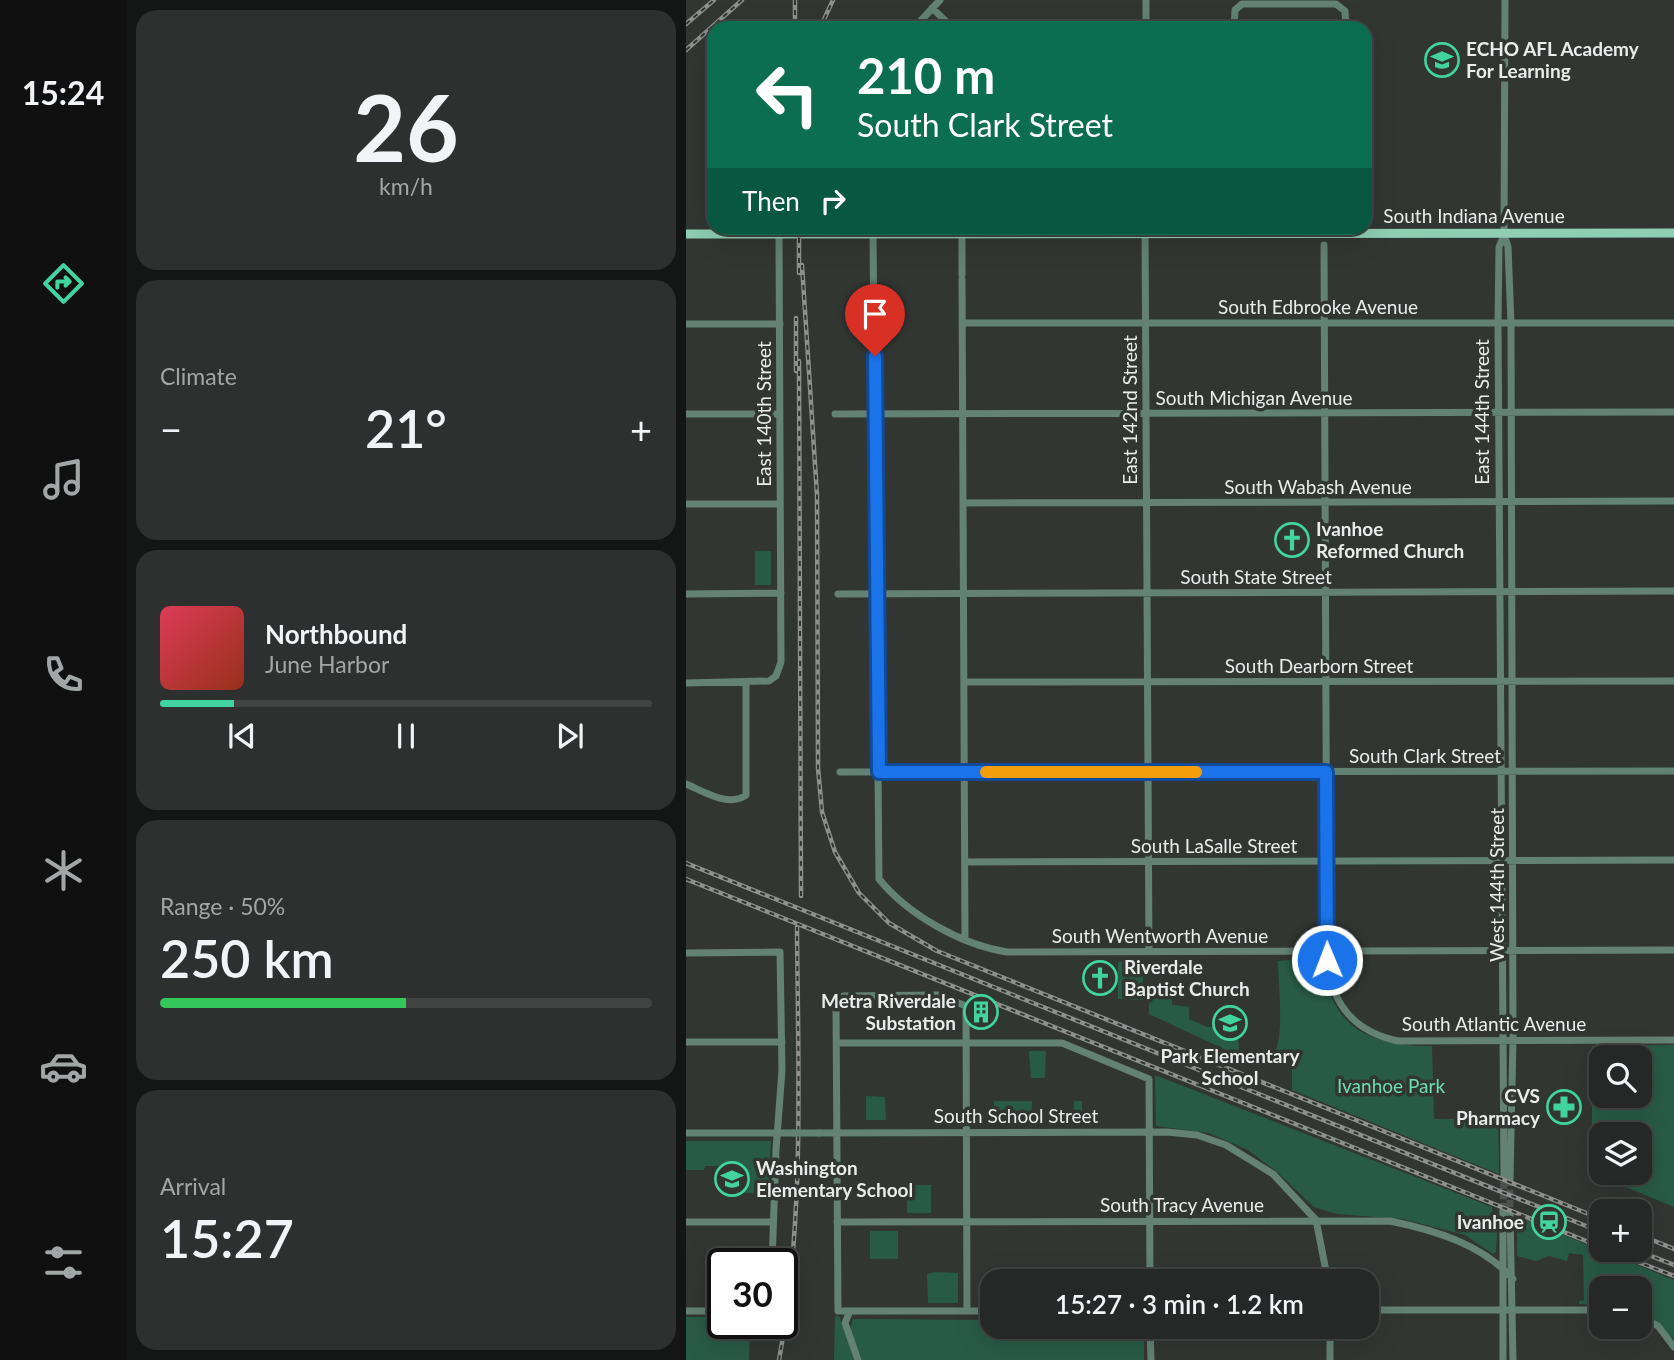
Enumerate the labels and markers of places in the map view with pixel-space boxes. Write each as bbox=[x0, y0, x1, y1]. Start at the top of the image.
place label: ECHO AFL Academy For Learning bbox=[1466, 37, 1640, 82]
school or university icon: ECHO AFL Academy For Learning bbox=[1423, 41, 1461, 79]
pin bbox=[845, 284, 905, 356]
place label: Ivanhoe Reformed Church bbox=[1316, 517, 1464, 562]
church icon: Ivanhoe Reformed Church bbox=[1273, 521, 1311, 559]
place label: Riverdale Baptist Church bbox=[1124, 955, 1250, 1000]
church icon: Riverdale Baptist Church bbox=[1081, 959, 1119, 997]
place label: Metra Riverdale Substation bbox=[821, 989, 956, 1034]
building icon: Metra Riverdale Substation bbox=[962, 993, 1000, 1031]
school or university icon: Park Elementary School bbox=[1211, 1004, 1249, 1042]
place label: Park Elementary School bbox=[1160, 1044, 1301, 1089]
place label: CVS Pharmacy bbox=[1456, 1084, 1541, 1129]
pharmacy icon: CVS Pharmacy bbox=[1545, 1088, 1583, 1126]
place label: Washington Elementary School bbox=[756, 1156, 913, 1201]
school or university icon: Washington Elementary School bbox=[713, 1160, 751, 1198]
station icon: Ivanhoe bbox=[1530, 1203, 1568, 1241]
place label: Ivanhoe bbox=[1457, 1210, 1524, 1233]

